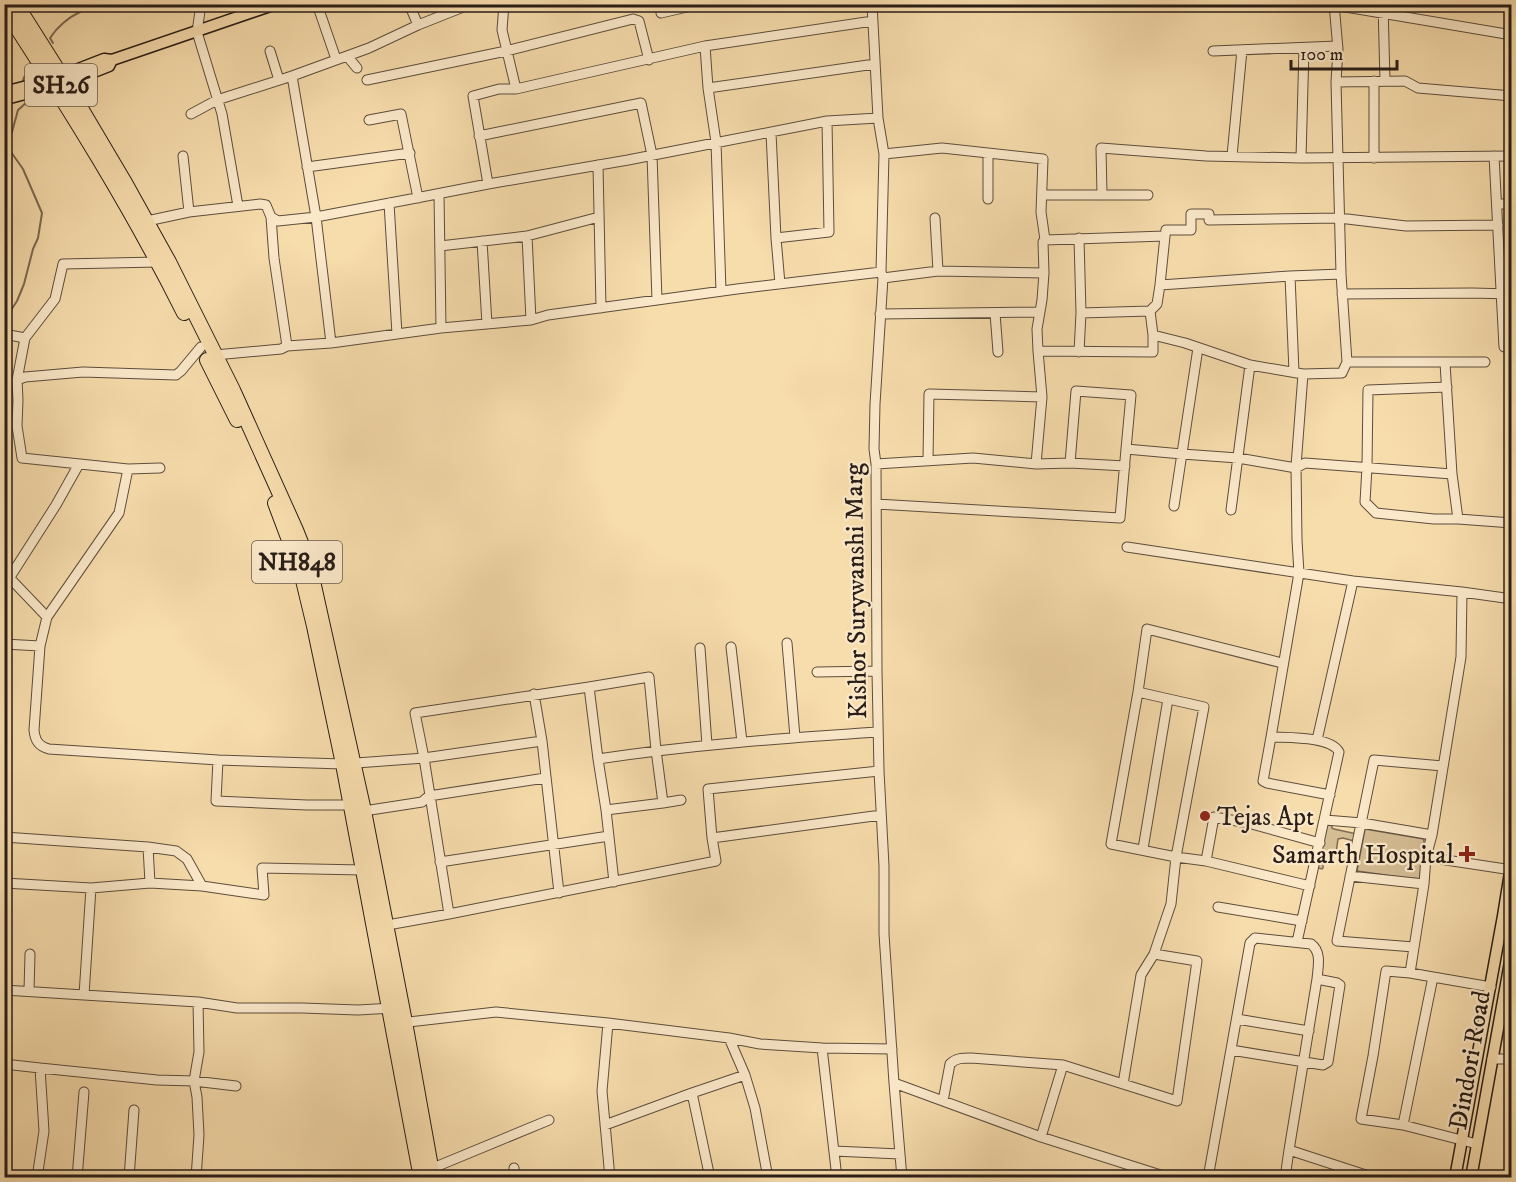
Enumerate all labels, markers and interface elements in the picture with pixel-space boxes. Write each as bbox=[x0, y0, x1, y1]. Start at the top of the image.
scale bar bbox=[1291, 33, 1398, 71]
text: 100 m bbox=[1300, 44, 1343, 66]
road number: SH26 bbox=[25, 64, 97, 106]
street label: Kishor Surywanshi Marg bbox=[838, 462, 875, 719]
road number: NH848 bbox=[252, 541, 342, 583]
place label: Tejas Apt bbox=[1217, 801, 1314, 834]
marker: Tejas Apt bbox=[1198, 809, 1212, 823]
place label: Samarth Hospital bbox=[1272, 839, 1454, 872]
marker: Samarth Hospital bbox=[1458, 845, 1476, 863]
street label: Dindori Road bbox=[1442, 988, 1499, 1133]

